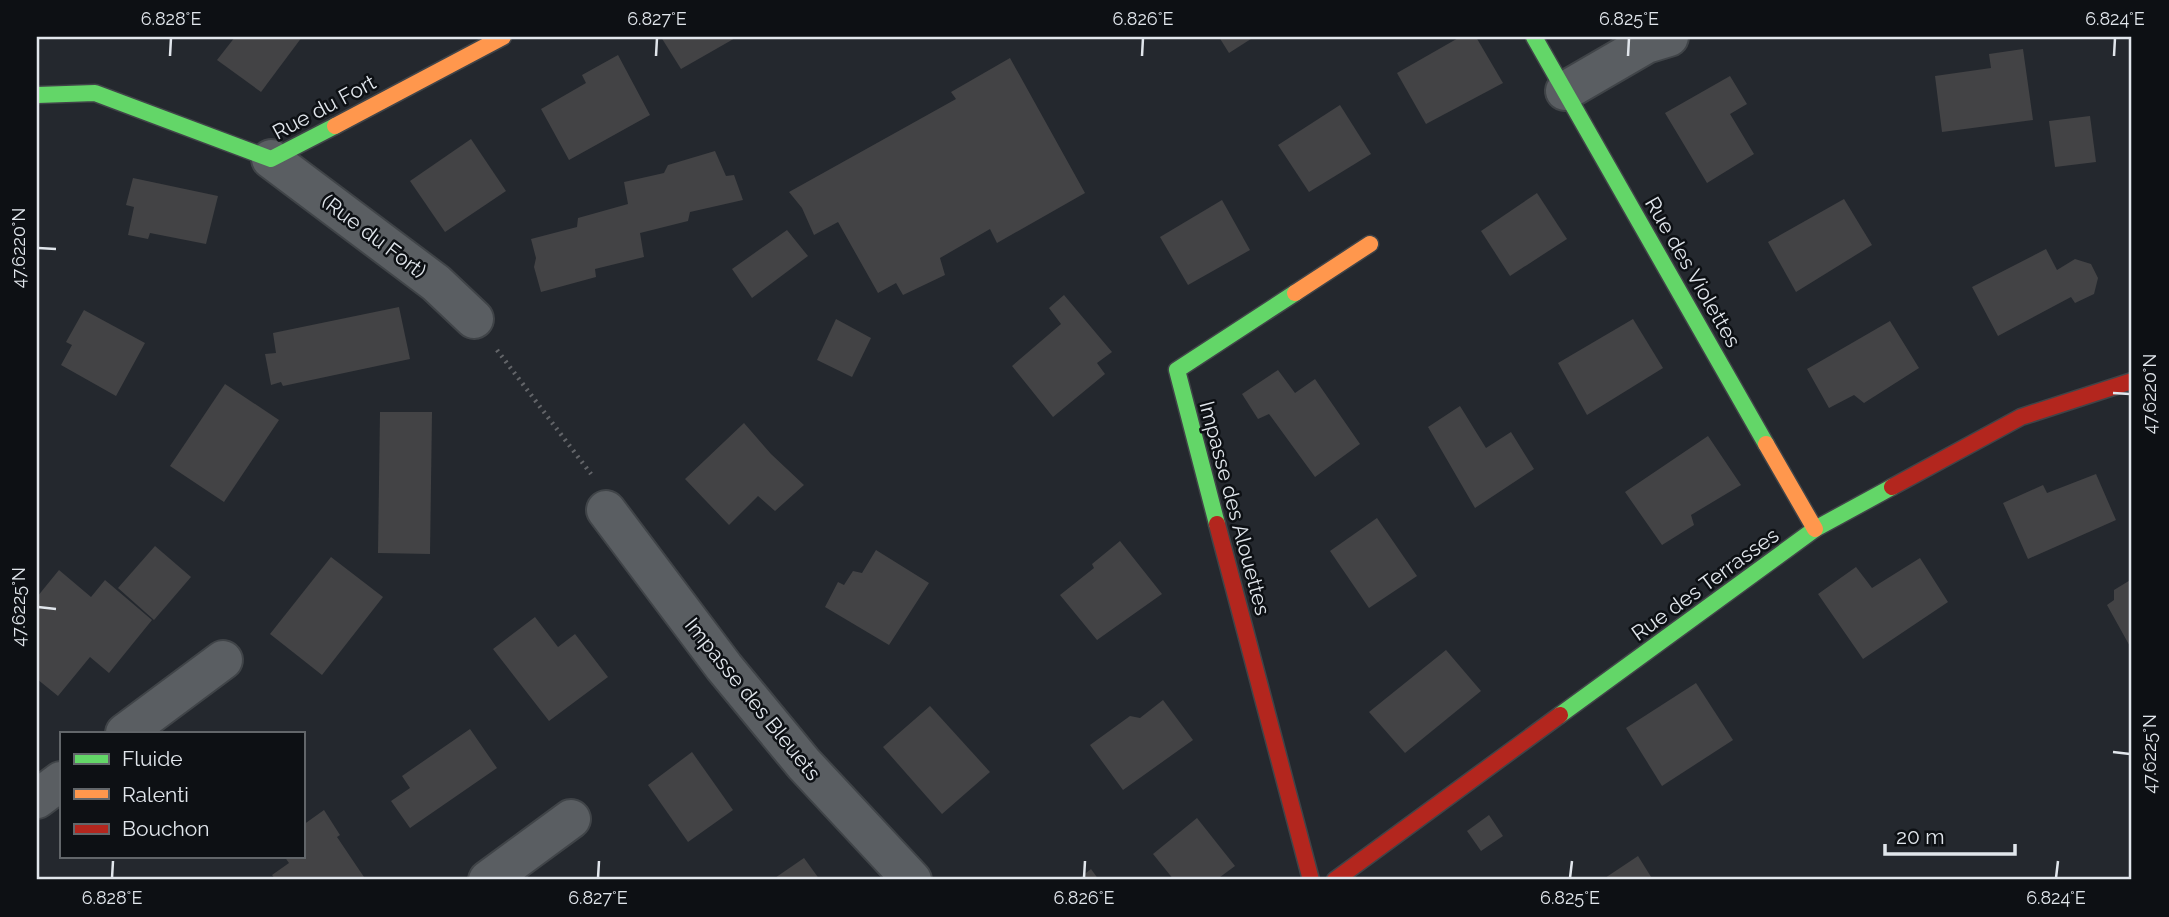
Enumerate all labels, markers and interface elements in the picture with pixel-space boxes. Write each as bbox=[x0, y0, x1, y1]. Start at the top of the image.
text: 6.828°E bbox=[141, 8, 201, 29]
text: 6.827°E bbox=[627, 8, 687, 29]
text: 6.826°E bbox=[1113, 8, 1173, 29]
text: 6.825°E bbox=[1599, 8, 1659, 29]
text: 6.824°E bbox=[2085, 8, 2145, 29]
street label: Rue du Fort bbox=[268, 69, 380, 145]
street label: (Rue du Fort) bbox=[317, 189, 431, 283]
street label: Rue des Violettes bbox=[1640, 192, 1746, 352]
text: 47.6220°N bbox=[8, 208, 29, 288]
text: 47.6220°N bbox=[2139, 354, 2160, 434]
street label: Impasse des Alouettes bbox=[1194, 398, 1276, 618]
street label: Rue des Terrasses bbox=[1627, 522, 1783, 646]
text: 47.6225°N bbox=[8, 567, 29, 647]
street label: Impasse des Bleuets bbox=[680, 613, 826, 785]
text: 47.6225°N bbox=[2139, 714, 2160, 794]
legend bbox=[60, 732, 304, 858]
text: Fluide bbox=[122, 746, 183, 771]
text: Ralenti bbox=[122, 782, 189, 807]
scale bar bbox=[1885, 812, 2015, 856]
text: Bouchon bbox=[122, 816, 209, 841]
text: 20 m bbox=[1896, 824, 1944, 849]
text: 6.828°E bbox=[82, 887, 142, 908]
text: 6.827°E bbox=[568, 887, 628, 908]
text: 6.826°E bbox=[1054, 887, 1114, 908]
text: 6.825°E bbox=[1540, 887, 1600, 908]
text: 6.824°E bbox=[2026, 887, 2086, 908]

